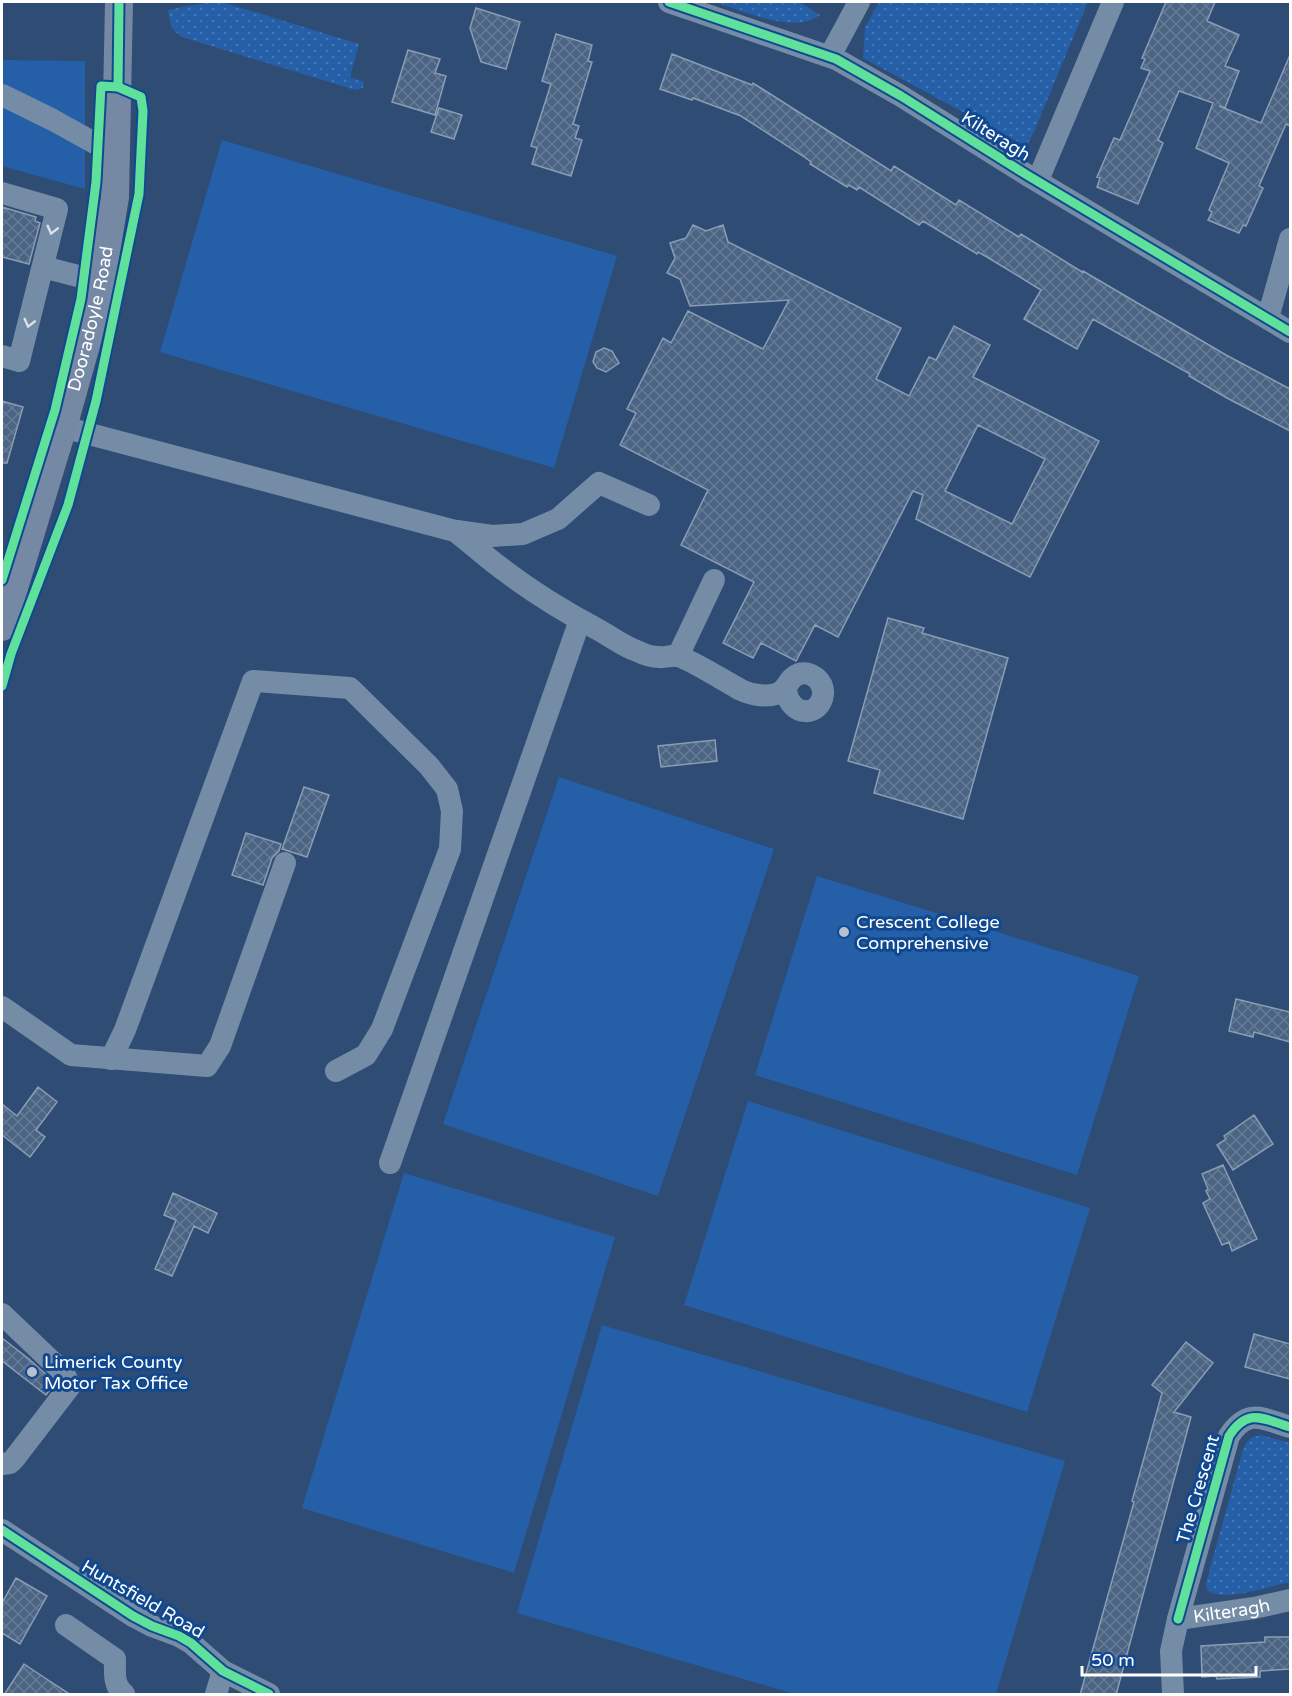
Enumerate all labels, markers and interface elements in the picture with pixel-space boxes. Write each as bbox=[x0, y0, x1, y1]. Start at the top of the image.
street label: Kilteragh bbox=[957, 106, 1035, 166]
one-way arrow bbox=[46, 225, 59, 235]
street label: Dooradoyle Road bbox=[63, 244, 118, 394]
one-way arrow bbox=[23, 318, 36, 328]
place label: Crescent College Comprehensive bbox=[856, 911, 1000, 954]
marker: Crescent College Comprehensive bbox=[837, 925, 851, 939]
place label: Limerick County Motor Tax Office bbox=[44, 1351, 188, 1394]
marker: Limerick County Motor Tax Office bbox=[25, 1365, 39, 1379]
street label: The Crescent bbox=[1172, 1432, 1224, 1546]
street label: Huntsfield Road bbox=[78, 1555, 208, 1643]
street label: Kilteragh bbox=[1192, 1594, 1272, 1628]
scale bar bbox=[1082, 1639, 1256, 1677]
text: 50 m bbox=[1091, 1649, 1135, 1671]

